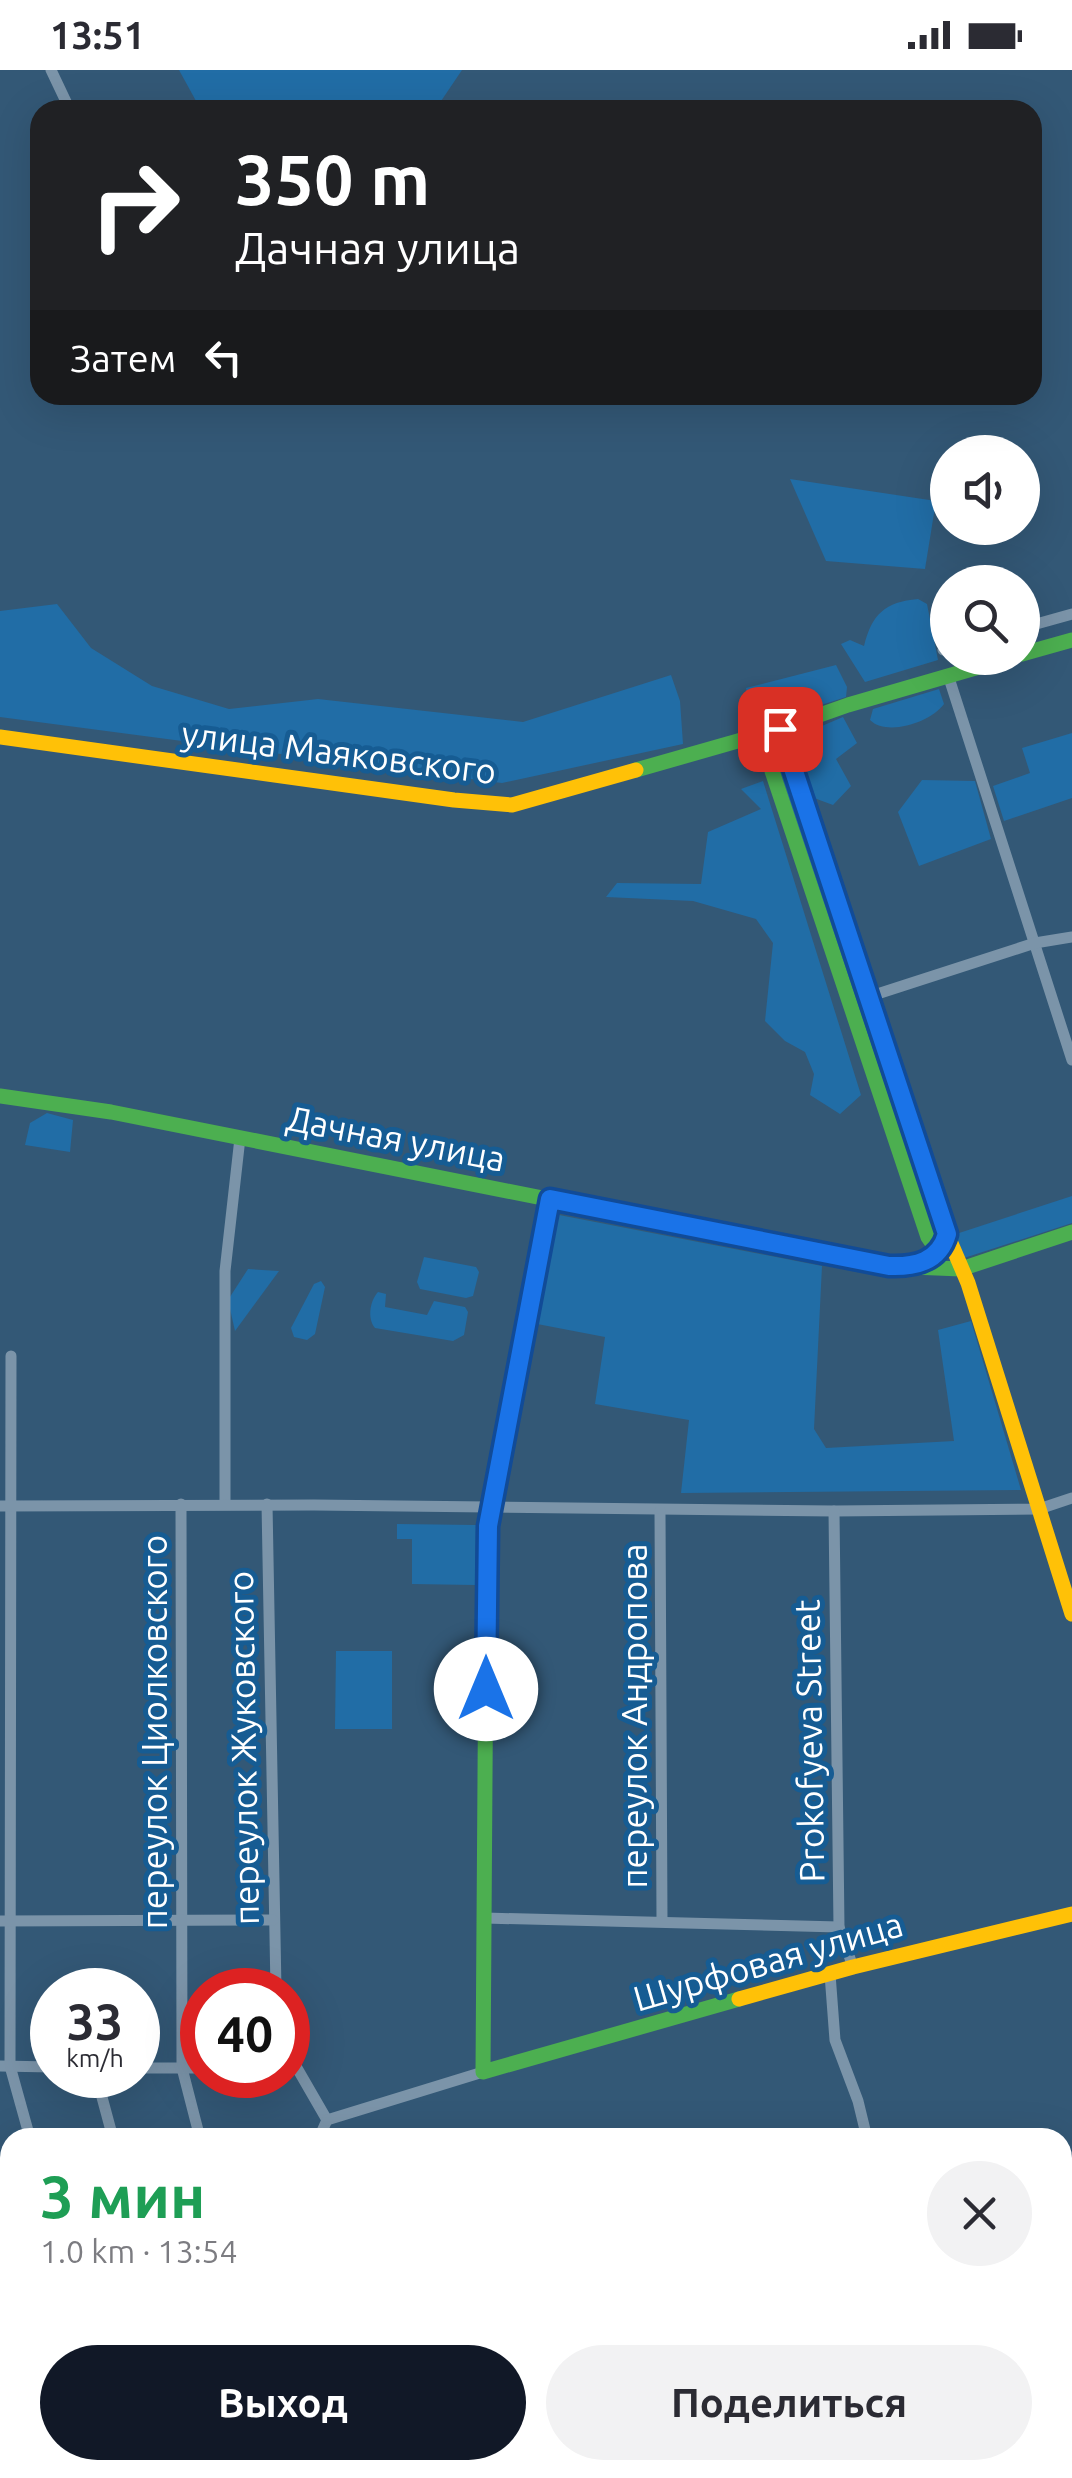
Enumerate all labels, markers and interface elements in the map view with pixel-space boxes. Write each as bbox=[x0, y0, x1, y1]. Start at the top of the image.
text: 13:51 bbox=[50, 14, 145, 56]
icon: right bbox=[70, 140, 200, 270]
text: 350 m bbox=[235, 140, 430, 218]
text: Дачная улица bbox=[235, 222, 520, 273]
icon: left bbox=[196, 330, 251, 385]
text: Затем bbox=[70, 337, 176, 379]
map controls bbox=[930, 435, 1040, 675]
button: sound bbox=[930, 435, 1040, 545]
button: search bbox=[930, 565, 1040, 675]
pin bbox=[738, 687, 823, 772]
icon: arrive bbox=[753, 702, 808, 757]
street label: улица Маяковского bbox=[179, 713, 499, 791]
street label: Дачная улица bbox=[283, 1097, 509, 1179]
street label: переулок Циолковского bbox=[134, 1535, 174, 1929]
street label: переулок Андропова bbox=[614, 1544, 654, 1889]
street label: переулок Жуковского bbox=[220, 1571, 266, 1925]
street label: Prokofyeva Street bbox=[787, 1599, 831, 1883]
position arrow bbox=[434, 1637, 538, 1741]
street label: Шурфовая улица bbox=[629, 1903, 907, 2019]
speed limit sign: 40 bbox=[180, 1968, 310, 2098]
text: 33 bbox=[67, 1993, 123, 2049]
text: km/h bbox=[66, 2044, 124, 2072]
button: close bbox=[927, 2161, 1032, 2266]
text: 3 мин bbox=[40, 2162, 205, 2229]
text: 1.0 km · 13:54 bbox=[40, 2233, 238, 2269]
button: Выход bbox=[40, 2345, 526, 2460]
button: Поделиться bbox=[546, 2345, 1032, 2460]

